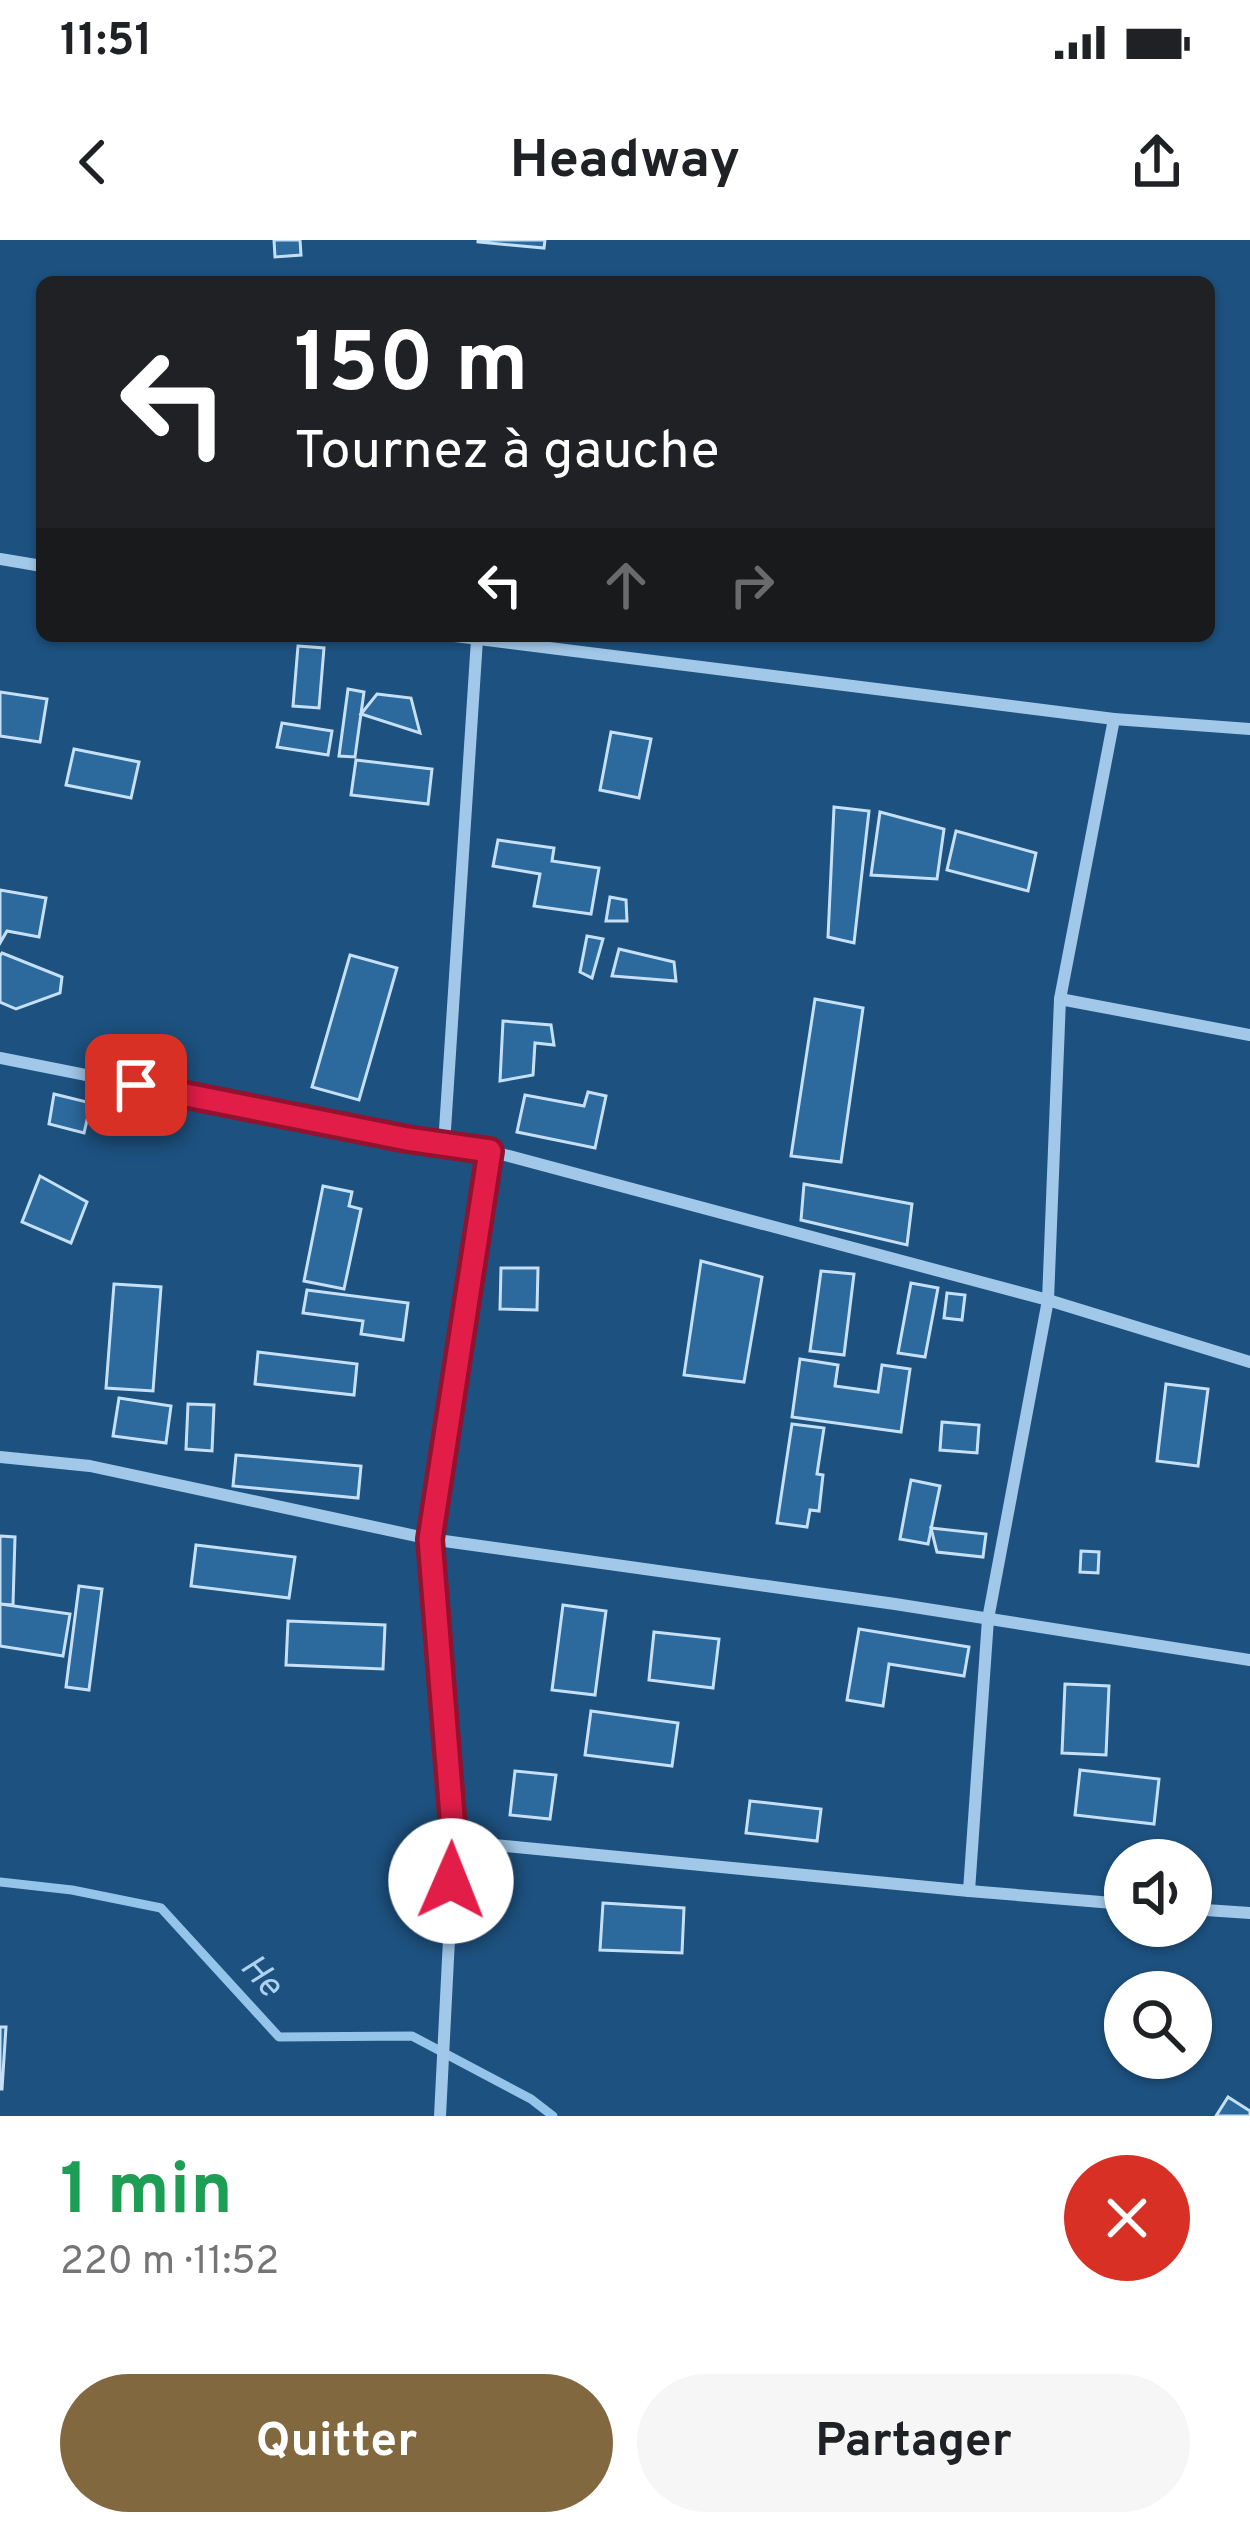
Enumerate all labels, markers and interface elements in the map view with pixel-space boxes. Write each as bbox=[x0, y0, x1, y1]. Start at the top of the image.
text: 11:51 bbox=[60, 14, 152, 71]
text: Headway bbox=[510, 128, 740, 197]
icon: back bbox=[60, 129, 126, 195]
icon: share bbox=[1124, 129, 1190, 195]
text: 150 m bbox=[294, 315, 529, 421]
icon: left bbox=[96, 324, 252, 480]
text: Tournez à gauche bbox=[294, 419, 720, 488]
icon: left bbox=[467, 552, 533, 618]
icon: ahead bbox=[593, 552, 659, 618]
icon: right bbox=[719, 552, 785, 618]
pin bbox=[85, 1034, 187, 1136]
icon: arrive bbox=[103, 1052, 169, 1118]
position arrow bbox=[388, 1818, 514, 1944]
map controls bbox=[1104, 1839, 1212, 2079]
button: sound bbox=[1104, 1839, 1212, 1947]
water label: He bbox=[229, 1946, 292, 2009]
button: search bbox=[1104, 1971, 1212, 2079]
text: 1 min bbox=[60, 2148, 233, 2240]
button: close bbox=[1064, 2155, 1190, 2281]
text: 220 m · 11:52 bbox=[60, 2239, 279, 2288]
button: Quitter bbox=[60, 2374, 613, 2512]
button: Partager bbox=[637, 2374, 1190, 2512]

